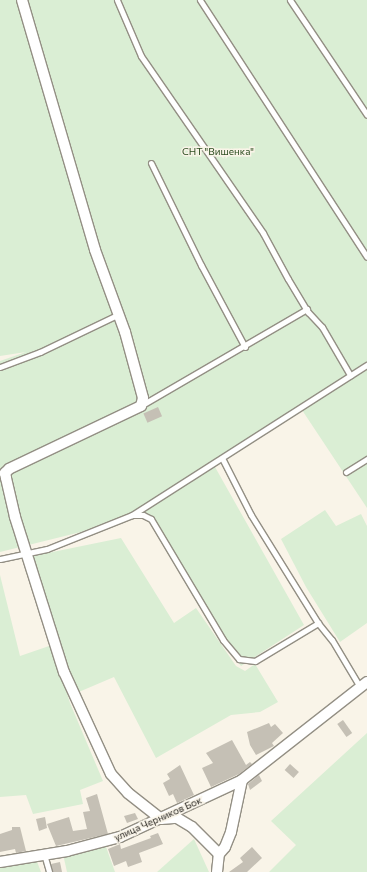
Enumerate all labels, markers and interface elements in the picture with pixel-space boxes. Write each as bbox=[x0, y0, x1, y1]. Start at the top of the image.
park label: СНТ "Вишенка" bbox=[182, 146, 254, 158]
street label: улица Черников Бок bbox=[112, 794, 204, 844]

